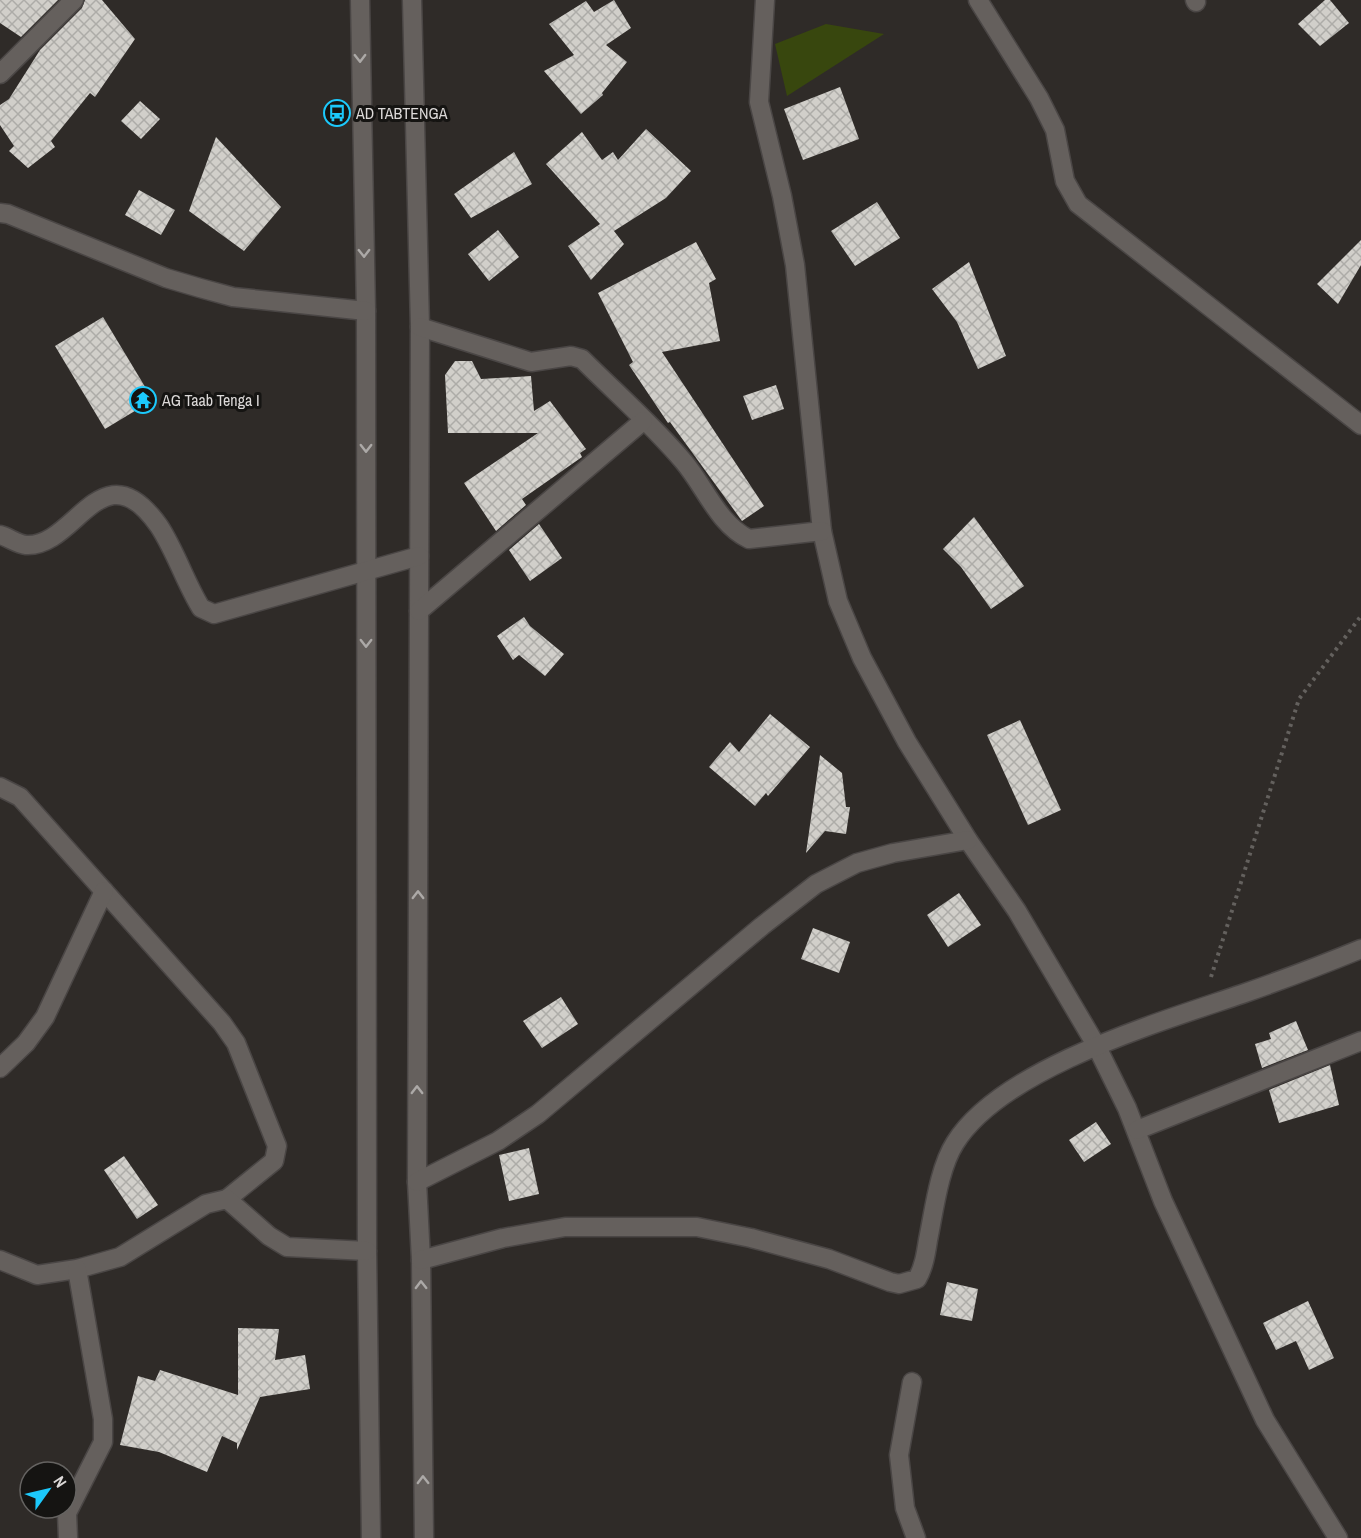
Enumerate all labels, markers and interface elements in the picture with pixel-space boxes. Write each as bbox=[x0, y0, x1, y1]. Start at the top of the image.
one-way arrow bbox=[354, 54, 366, 63]
bus stop icon: AD TABTENGA bbox=[322, 98, 352, 128]
place label: AD TABTENGA bbox=[355, 102, 448, 124]
one-way arrow bbox=[358, 249, 371, 258]
temple icon: AG Taab Tenga I bbox=[128, 385, 158, 415]
place label: AG Taab Tenga I bbox=[161, 389, 260, 411]
one-way arrow bbox=[360, 444, 372, 453]
one-way arrow bbox=[360, 639, 372, 648]
one-way arrow bbox=[412, 890, 424, 899]
one-way arrow bbox=[411, 1085, 423, 1094]
one-way arrow bbox=[415, 1280, 428, 1289]
north arrow bbox=[18, 1460, 78, 1520]
text: N bbox=[49, 1472, 72, 1492]
one-way arrow bbox=[417, 1475, 429, 1484]

